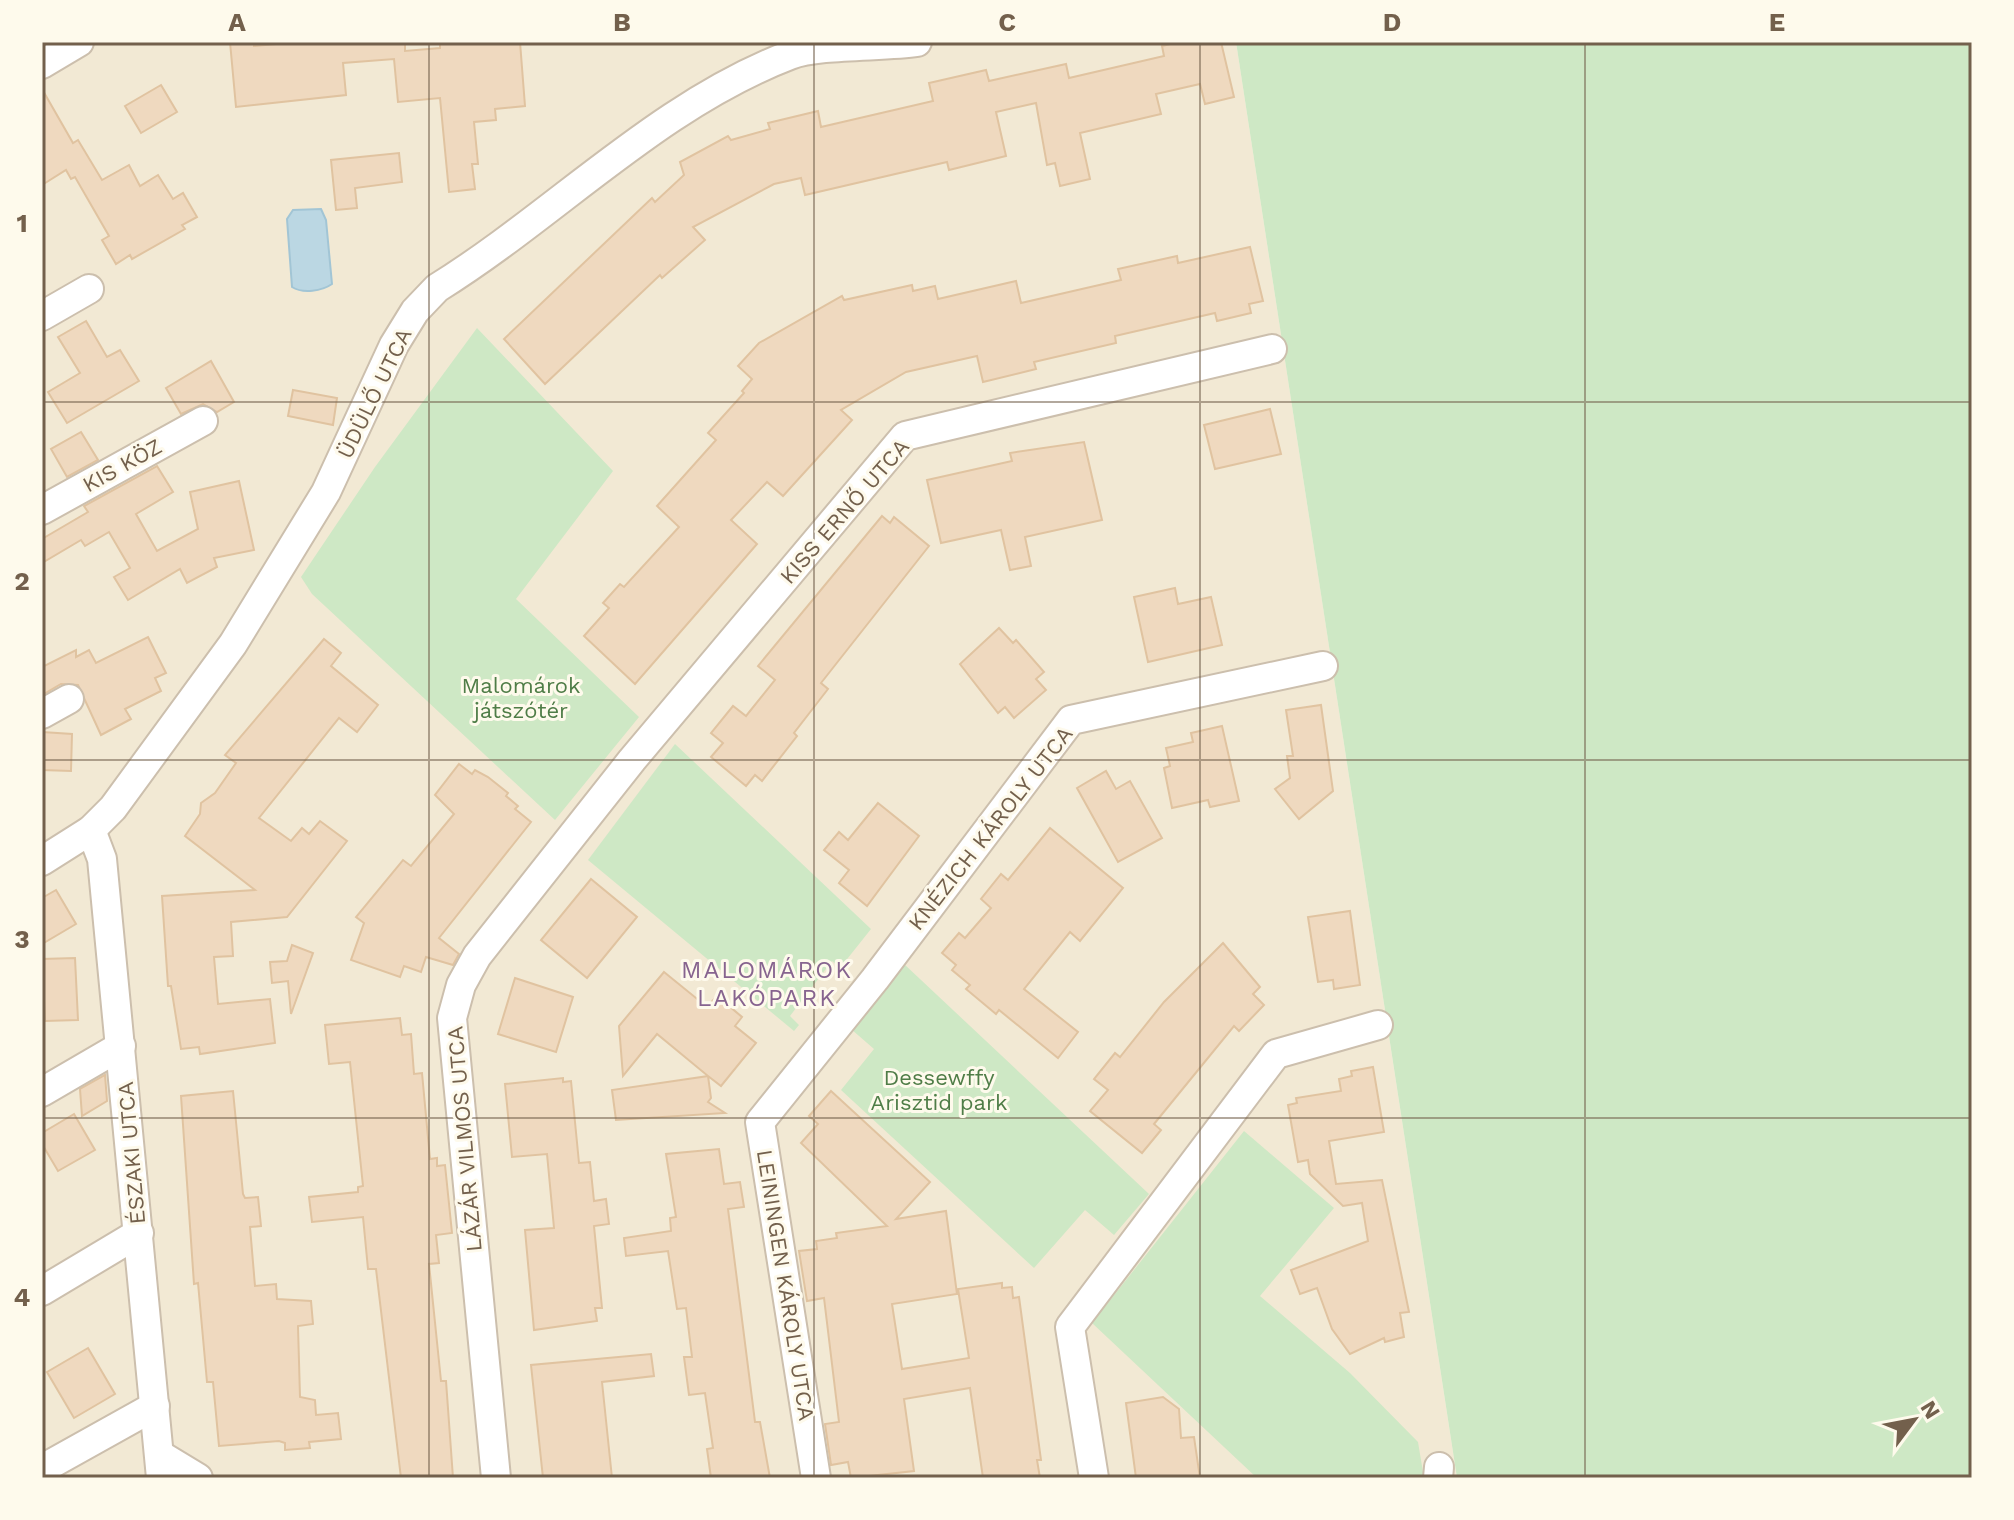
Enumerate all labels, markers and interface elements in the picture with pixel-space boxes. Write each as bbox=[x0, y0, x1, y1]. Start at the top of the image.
text: A bbox=[228, 7, 246, 37]
text: B bbox=[613, 7, 631, 37]
text: C bbox=[998, 7, 1016, 37]
text: D bbox=[1383, 7, 1401, 37]
text: E bbox=[1769, 7, 1785, 37]
text: 1 bbox=[16, 208, 28, 238]
street label: ÜDÜLŐ UTCA bbox=[332, 324, 417, 462]
street label: KIS KÖZ bbox=[78, 434, 166, 497]
street label: KISS ERNŐ UTCA bbox=[775, 434, 914, 589]
text: 2 bbox=[14, 566, 30, 596]
park label: Malomárok játszótér bbox=[462, 673, 580, 723]
street label: KNÉZICH KÁROLY UTCA bbox=[903, 722, 1078, 935]
text: 3 bbox=[14, 924, 30, 954]
district label: MALOMÁROK LAKÓPARK bbox=[681, 956, 853, 1012]
street label: LÁZÁR VILMOS UTCA bbox=[442, 1025, 487, 1253]
park label: Dessewffy Arisztid park bbox=[871, 1065, 1007, 1115]
street label: ÉSZAKI UTCA bbox=[113, 1081, 150, 1225]
street label: LEININGEN KÁROLY UTCA bbox=[752, 1148, 819, 1422]
text: 4 bbox=[14, 1282, 31, 1312]
north arrow bbox=[1874, 1380, 1954, 1460]
text: N bbox=[1916, 1396, 1945, 1423]

